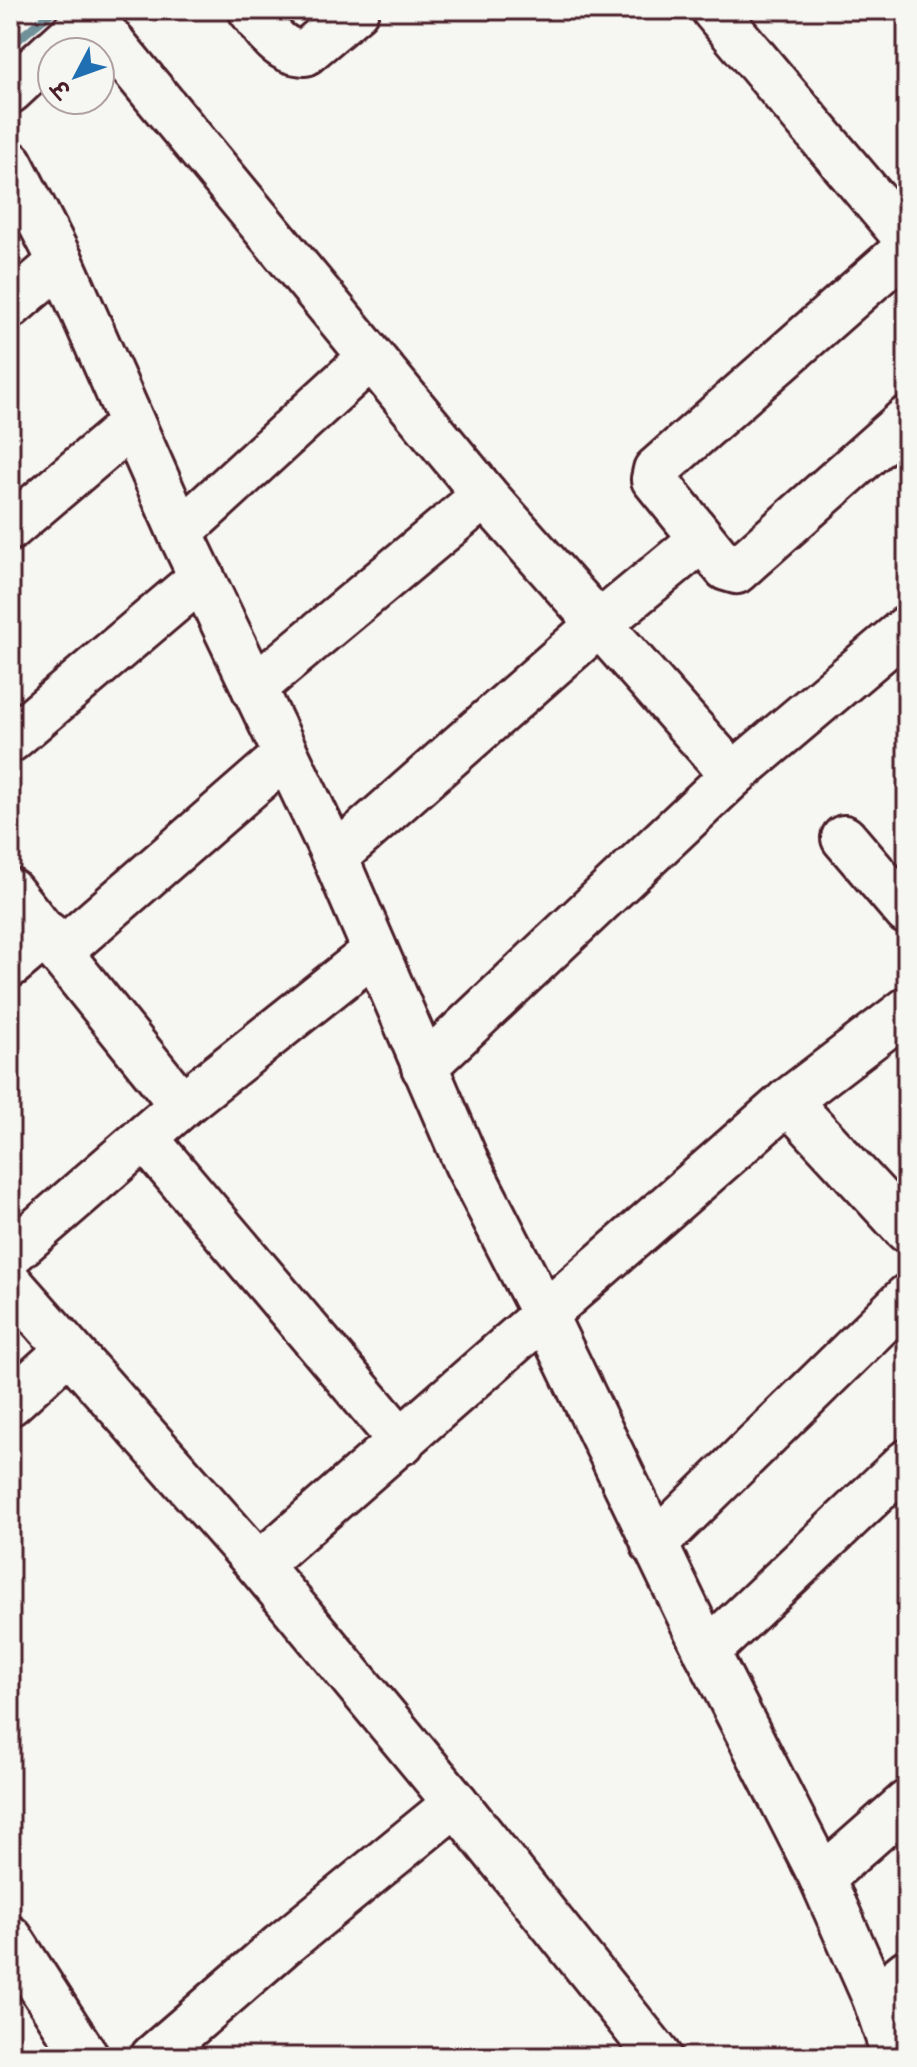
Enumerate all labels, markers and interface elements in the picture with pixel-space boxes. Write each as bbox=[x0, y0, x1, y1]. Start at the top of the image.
north arrow bbox=[36, 36, 116, 116]
text: उ bbox=[45, 72, 78, 105]

